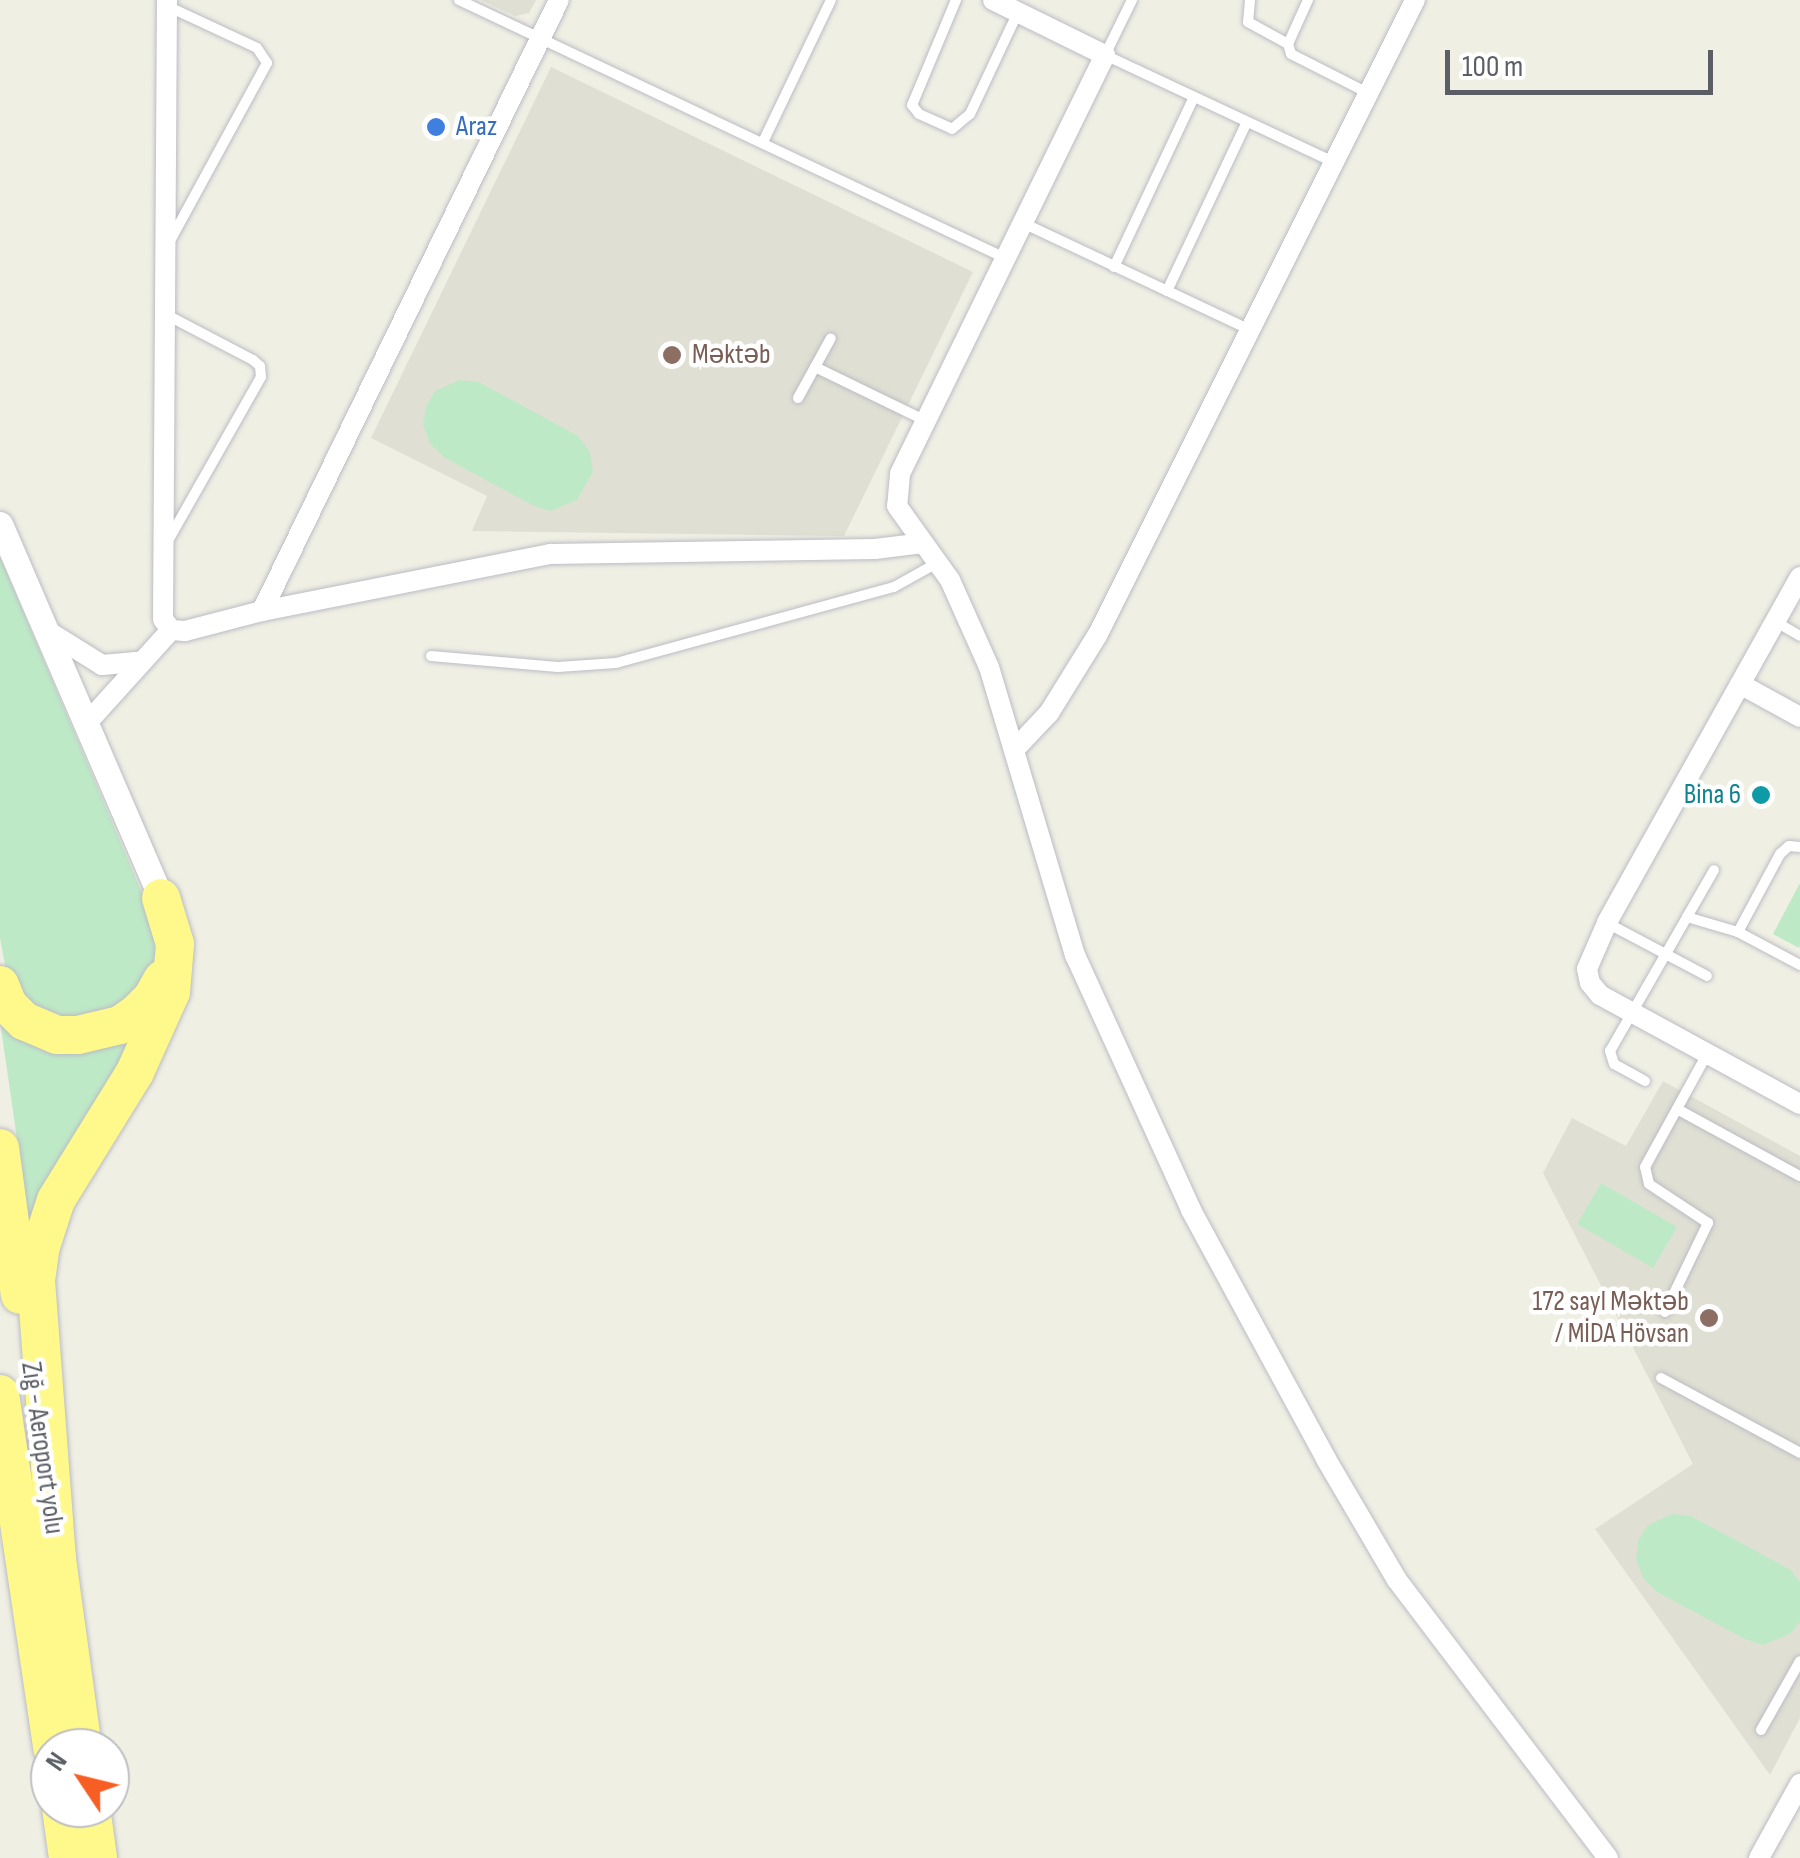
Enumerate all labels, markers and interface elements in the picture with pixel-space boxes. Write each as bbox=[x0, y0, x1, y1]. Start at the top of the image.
scale bar bbox=[1450, 30, 1718, 92]
text: 100 m bbox=[1462, 49, 1523, 85]
place label: Araz bbox=[456, 110, 497, 144]
marker: Araz bbox=[425, 116, 447, 138]
place label: Məktəb bbox=[692, 338, 771, 372]
marker: Məktəb bbox=[661, 344, 683, 366]
place label: Bina 6 bbox=[1684, 778, 1741, 812]
marker: Bina 6 bbox=[1750, 784, 1772, 806]
place label: 172 sayl Məktəb / MİDA Hövsan bbox=[1532, 1285, 1689, 1351]
marker: 172 sayl Məktəb / MİDA Hövsan bbox=[1698, 1307, 1720, 1329]
street label: Zığ - Aeroport yolu bbox=[13, 1360, 71, 1536]
north arrow bbox=[30, 1728, 130, 1828]
text: N bbox=[39, 1746, 74, 1777]

